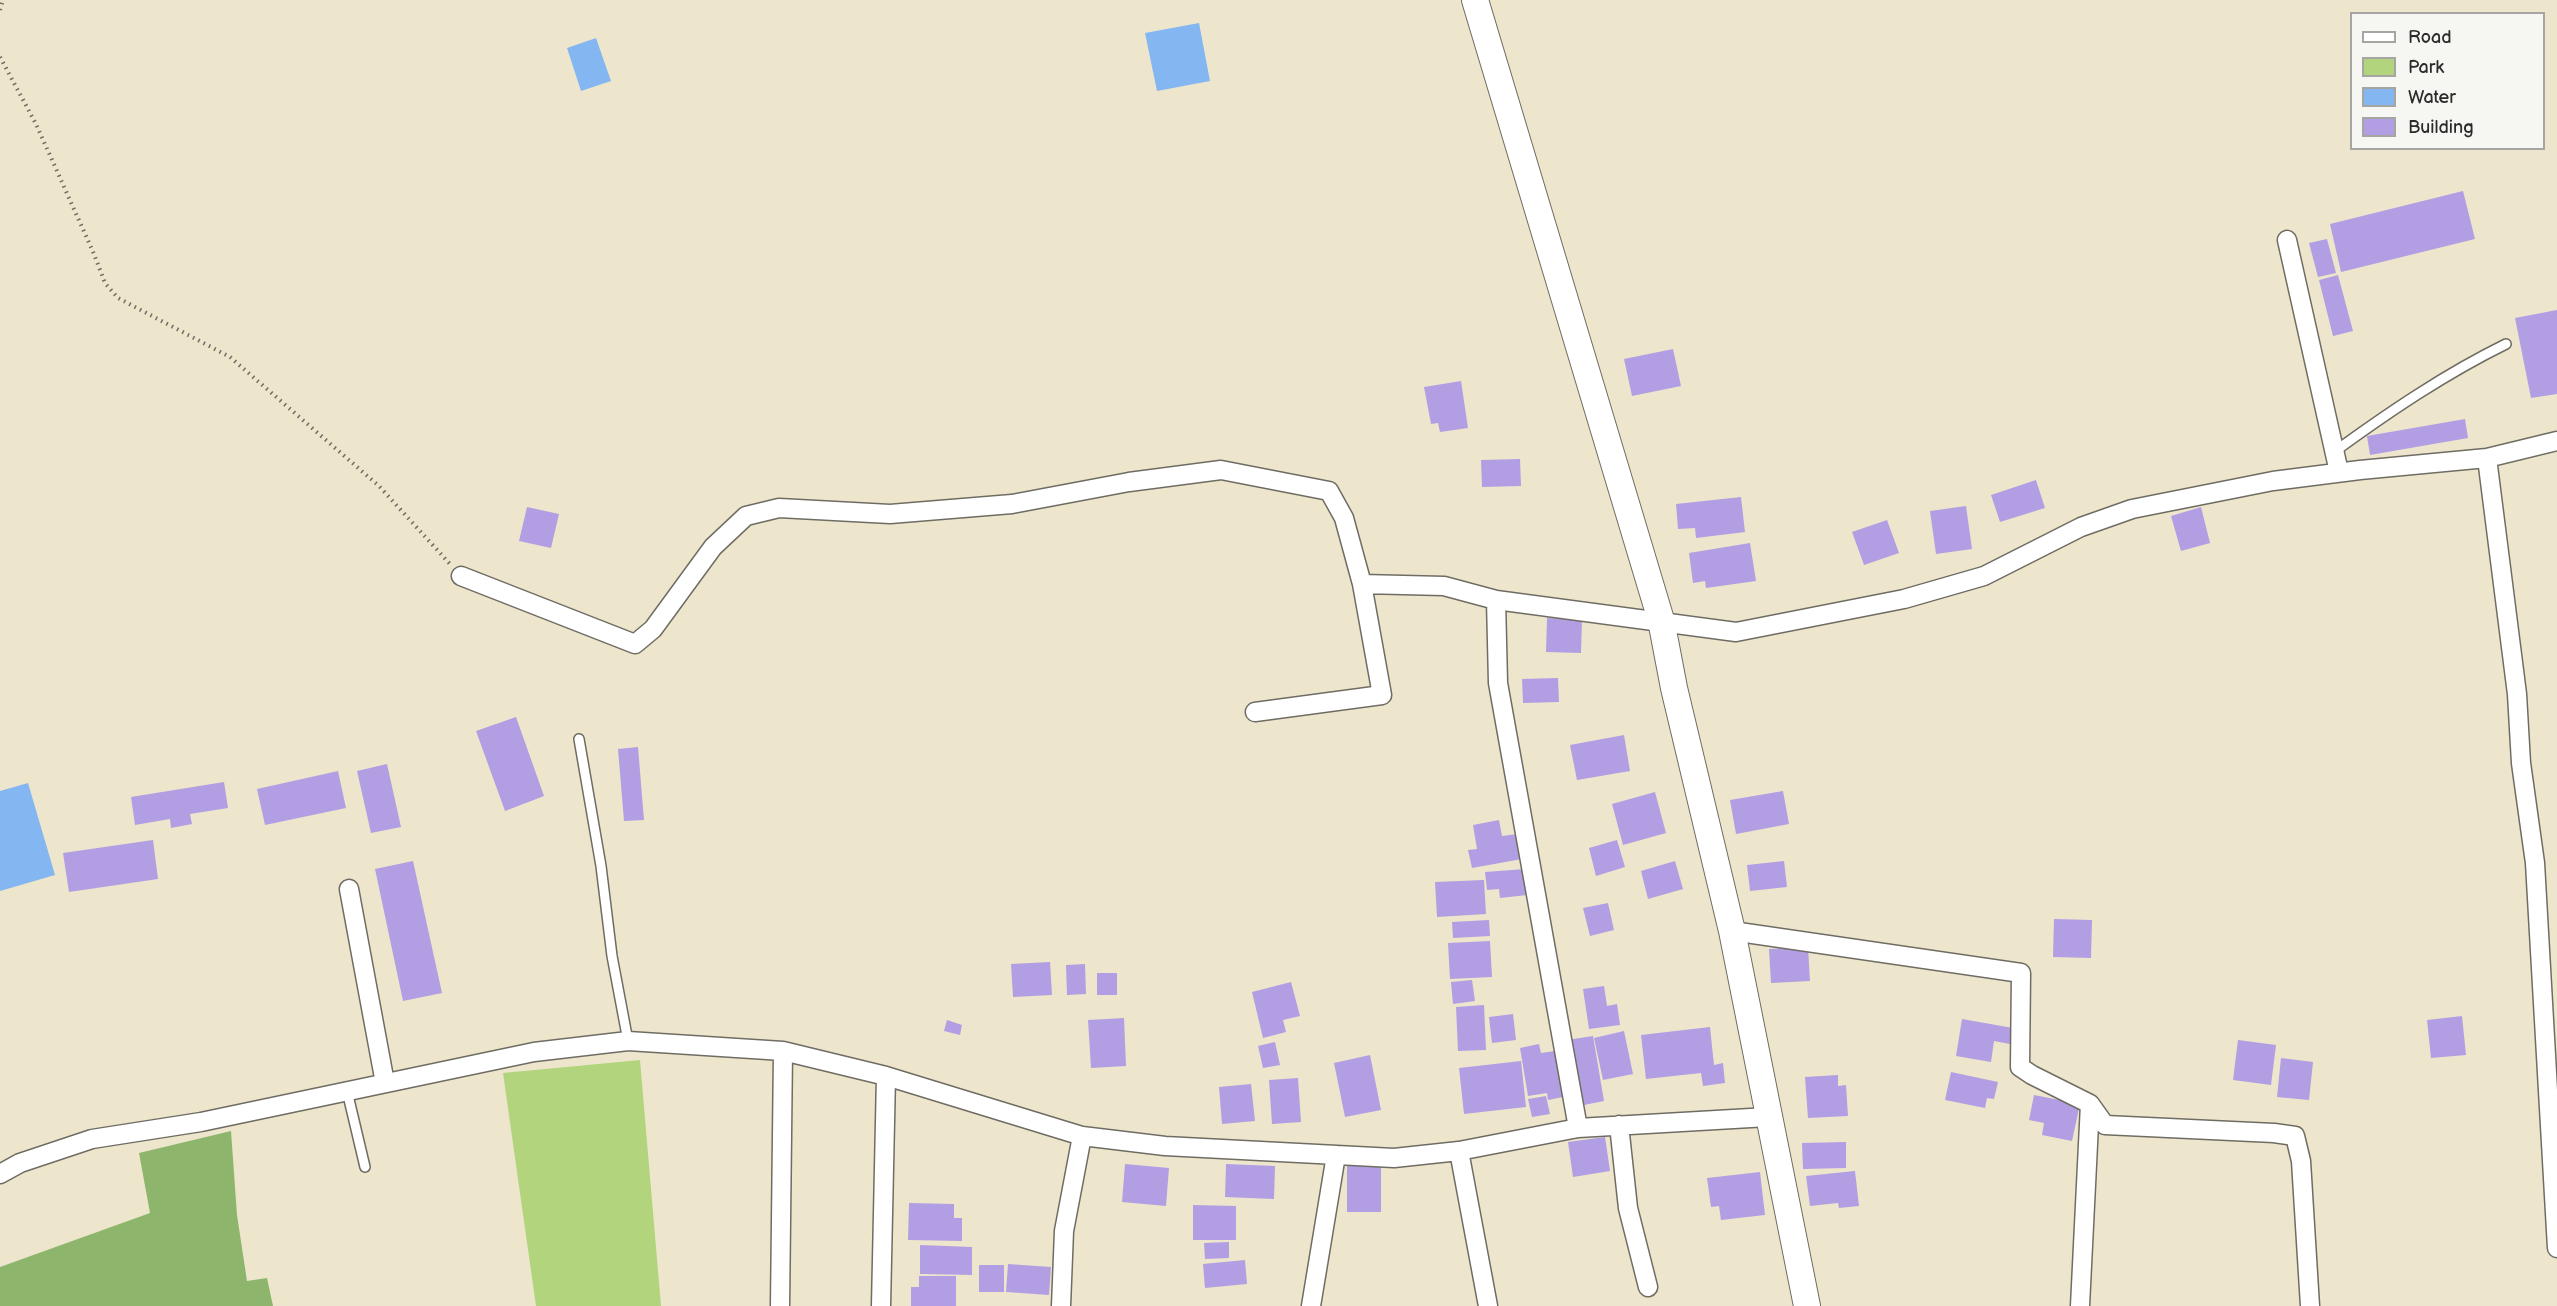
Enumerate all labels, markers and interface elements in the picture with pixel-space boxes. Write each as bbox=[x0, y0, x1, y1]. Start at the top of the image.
legend bbox=[2350, 12, 2545, 150]
text: Road bbox=[2408, 27, 2452, 48]
text: Park bbox=[2408, 57, 2444, 78]
text: Water bbox=[2408, 87, 2456, 108]
text: Building bbox=[2408, 117, 2474, 138]

